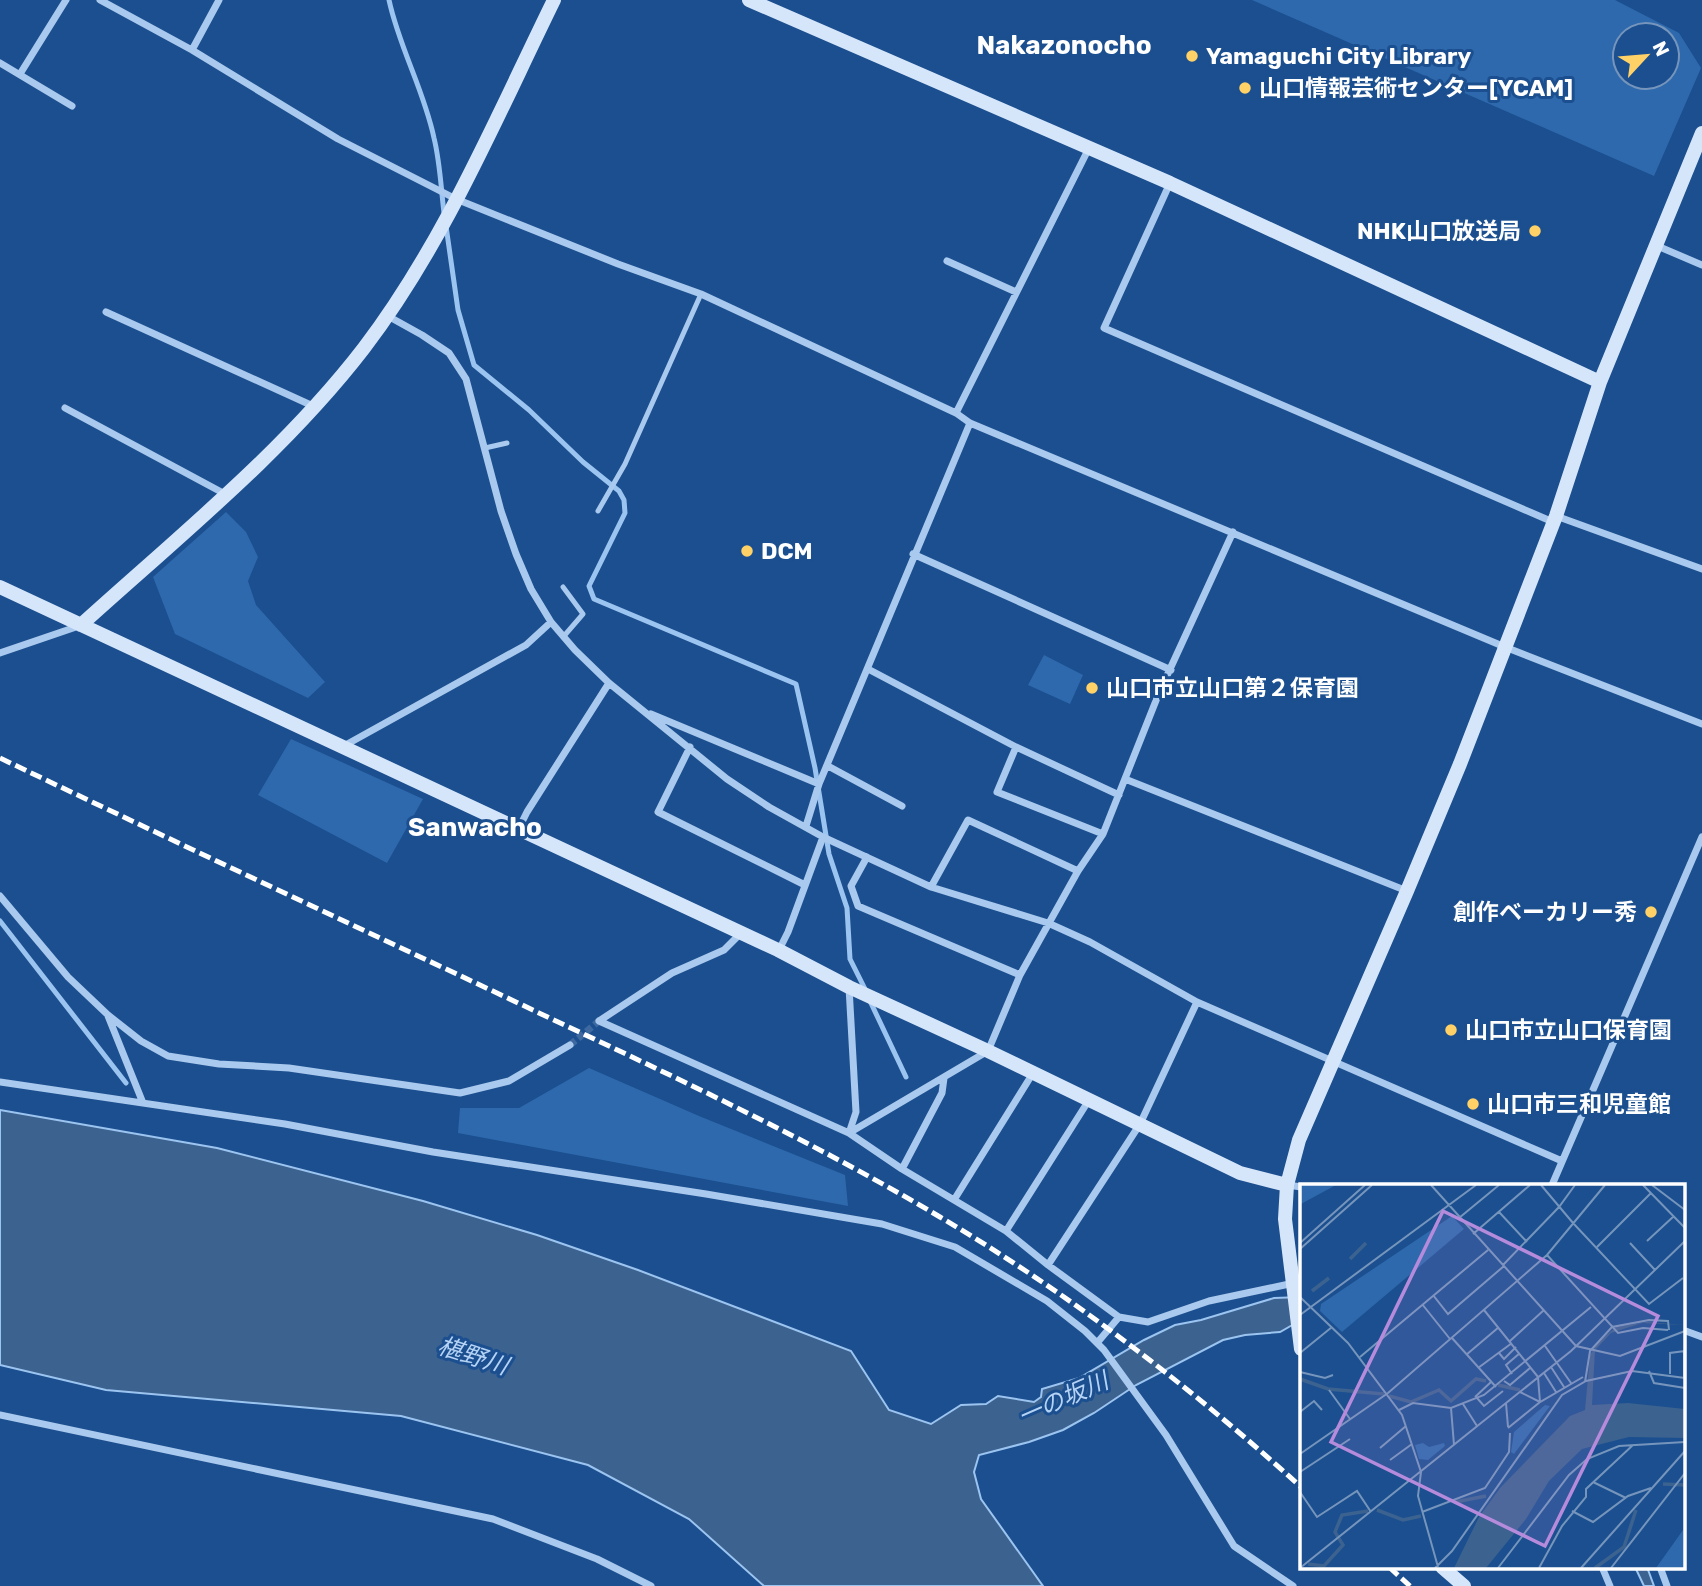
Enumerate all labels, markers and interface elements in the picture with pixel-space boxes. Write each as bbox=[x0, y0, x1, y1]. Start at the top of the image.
north arrow bbox=[1611, 21, 1681, 91]
district label: Nakazonocho bbox=[976, 30, 1152, 61]
text: N bbox=[1647, 38, 1674, 60]
place label: Yamaguchi City Library bbox=[1206, 42, 1472, 70]
marker: Yamaguchi City Library bbox=[1184, 48, 1200, 64]
place label: 山口情報芸術センター[YCAM] bbox=[1259, 74, 1573, 102]
marker: 山口情報芸術センター[YCAM] bbox=[1237, 80, 1253, 96]
place label: NHK山口放送局 bbox=[1357, 217, 1521, 245]
marker: NHK山口放送局 bbox=[1527, 223, 1543, 239]
place label: DCM bbox=[761, 537, 813, 565]
marker: DCM bbox=[739, 543, 755, 559]
place label: 山口市立山口第２保育園 bbox=[1106, 674, 1359, 702]
marker: 山口市立山口第２保育園 bbox=[1084, 680, 1100, 696]
district label: Sanwacho bbox=[408, 812, 542, 843]
place label: 創作ベーカリー秀 bbox=[1453, 898, 1637, 926]
marker: 創作ベーカリー秀 bbox=[1643, 904, 1659, 920]
place label: 山口市立山口保育園 bbox=[1465, 1016, 1672, 1044]
marker: 山口市立山口保育園 bbox=[1443, 1022, 1459, 1038]
place label: 山口市三和児童館 bbox=[1487, 1090, 1671, 1118]
marker: 山口市三和児童館 bbox=[1465, 1096, 1481, 1112]
inset map bbox=[1300, 1184, 1684, 1568]
water label: 椹野川 bbox=[434, 1332, 514, 1381]
water label: 一の坂川 bbox=[1013, 1365, 1115, 1431]

